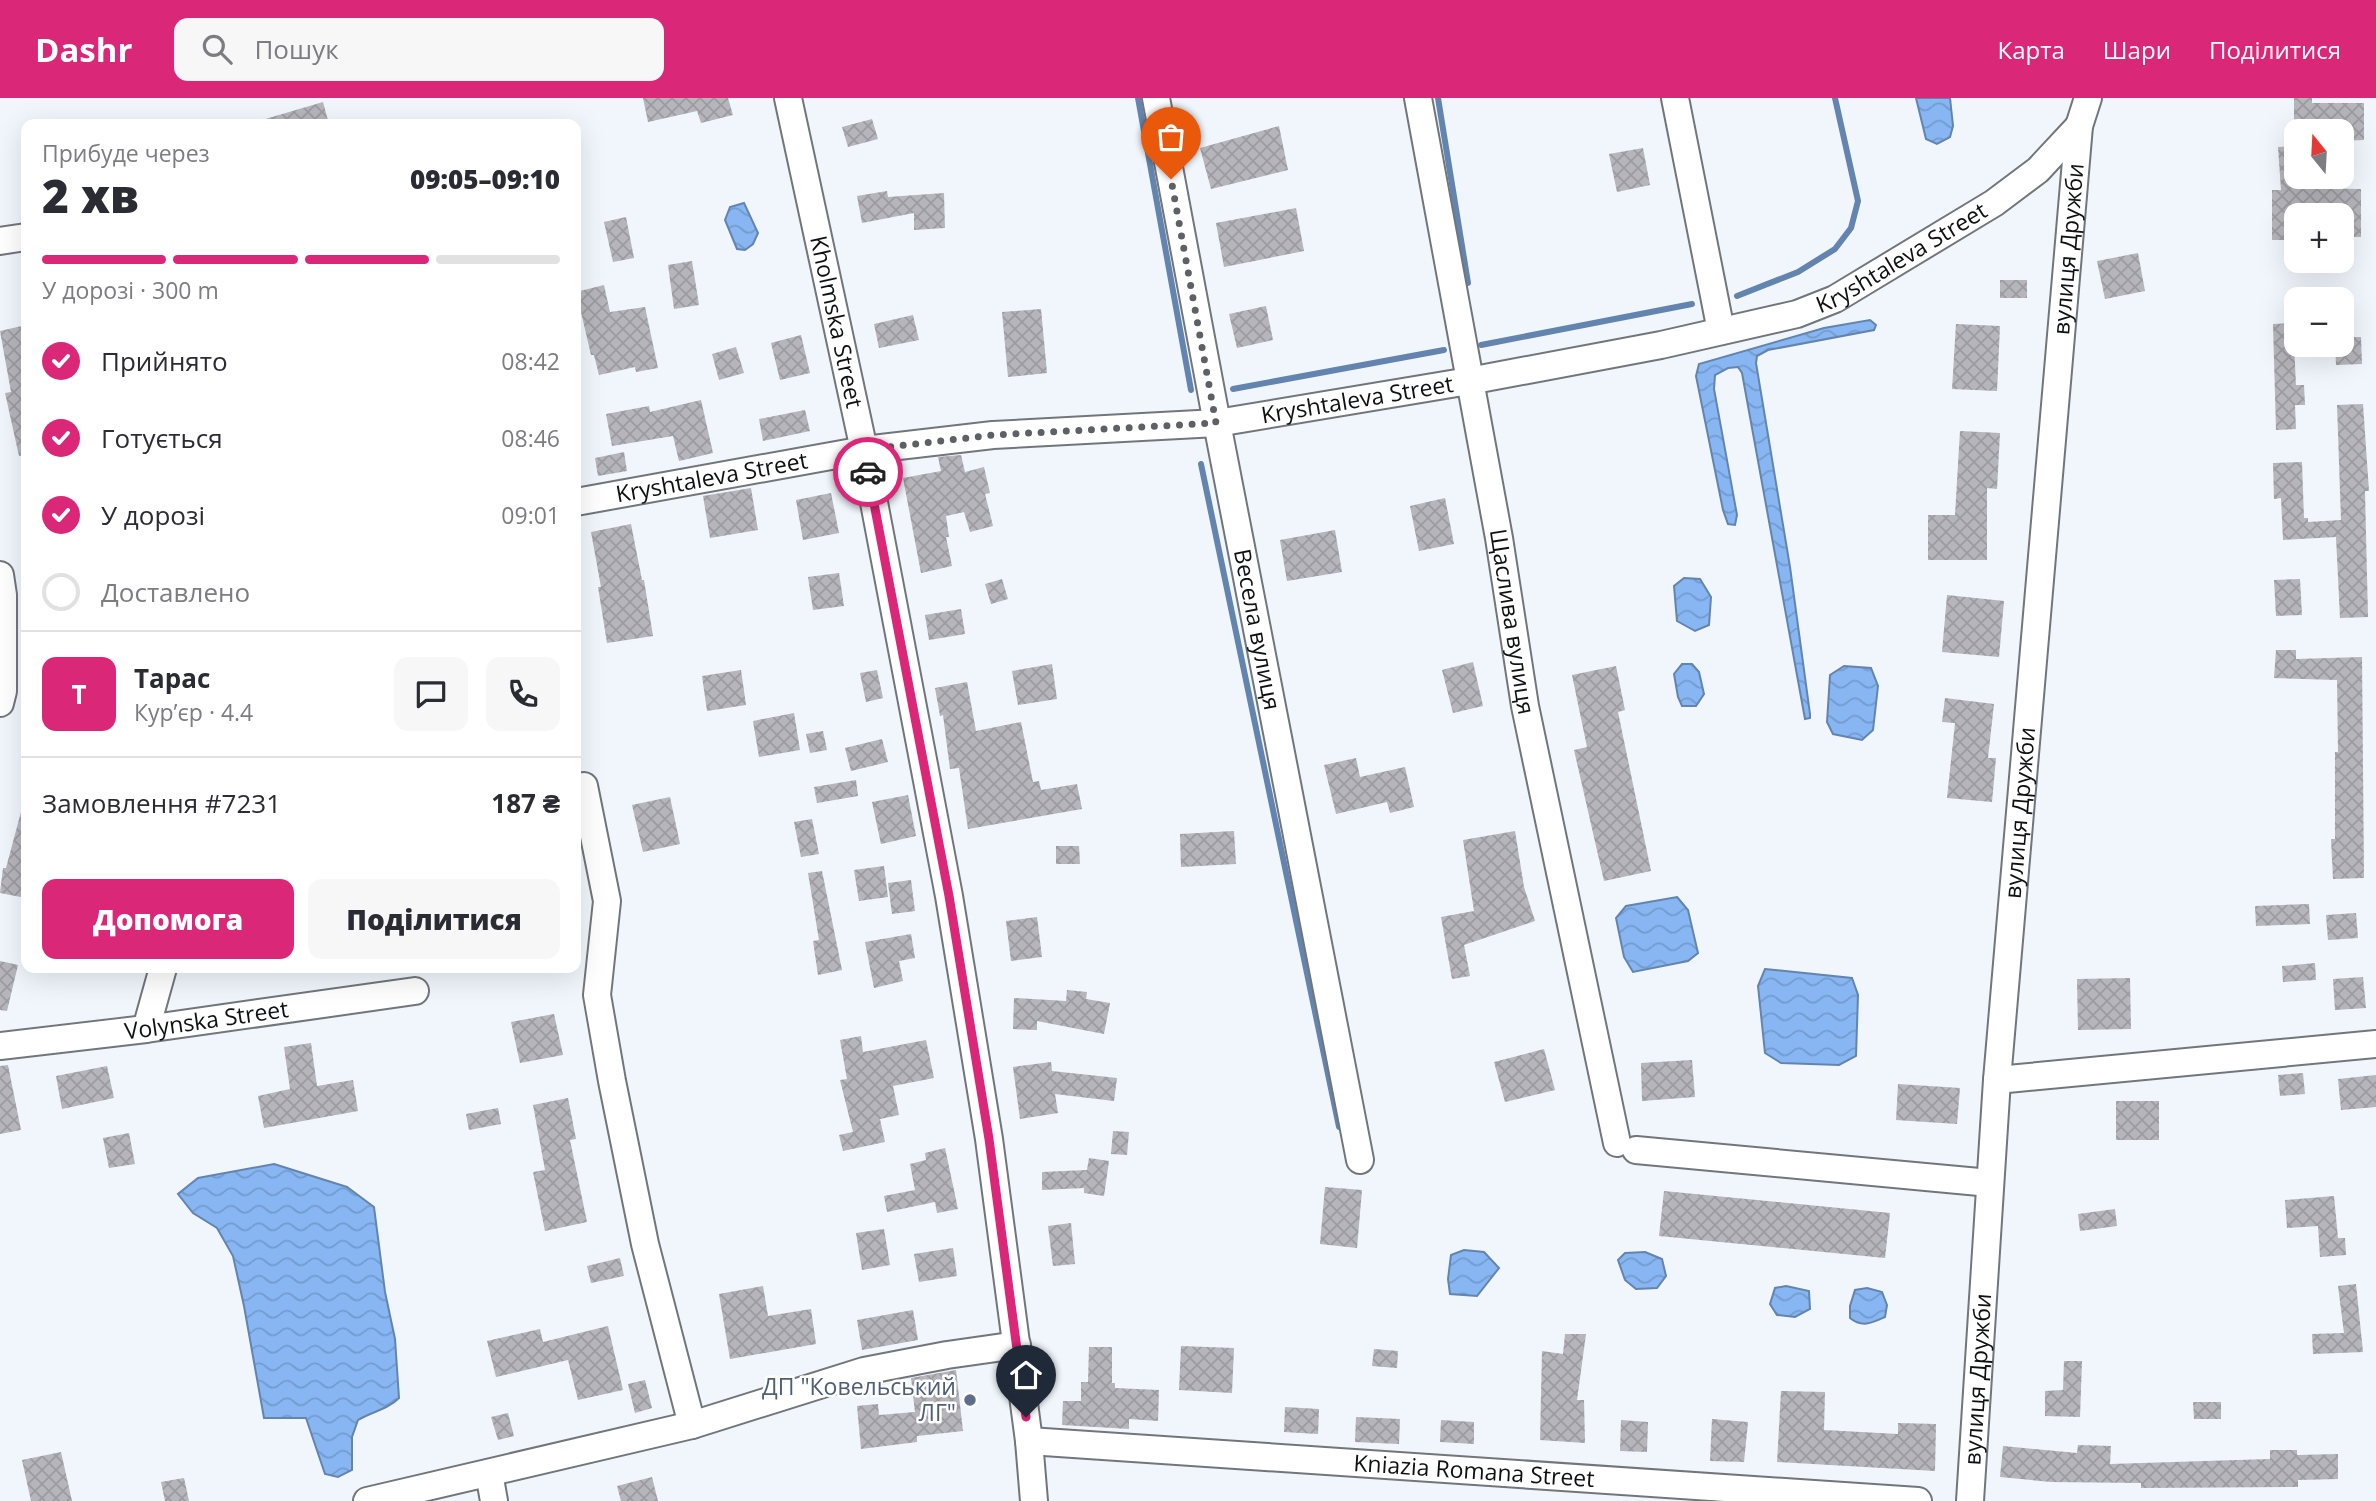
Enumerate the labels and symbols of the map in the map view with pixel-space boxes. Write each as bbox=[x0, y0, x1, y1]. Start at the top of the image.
pin bbox=[1141, 107, 1201, 179]
north arrow bbox=[2284, 119, 2354, 189]
street label: вулиця Дружби bbox=[2044, 162, 2091, 336]
street label: Kryshtaleva Street bbox=[1811, 194, 1993, 320]
street label: Kholmska Street bbox=[803, 233, 871, 411]
street label: Kryshtaleva Street bbox=[1259, 367, 1456, 430]
courier bbox=[833, 437, 903, 507]
street label: Kryshtaleva Street bbox=[613, 443, 810, 510]
street label: Щаслива вулиця bbox=[1483, 527, 1543, 717]
street label: Весела вулиця bbox=[1227, 546, 1289, 713]
street label: вулиця Дружби bbox=[1996, 726, 2042, 900]
street label: Volynska Street bbox=[123, 992, 290, 1046]
street label: вулиця Дружби bbox=[1955, 1292, 1998, 1466]
pin bbox=[996, 1345, 1056, 1417]
place label: ДП "Ковельський ЛГ" bbox=[762, 1370, 956, 1428]
marker: ДП "Ковельський ЛГ" bbox=[962, 1392, 978, 1408]
street label: Kniazia Romana Street bbox=[1353, 1446, 1596, 1494]

